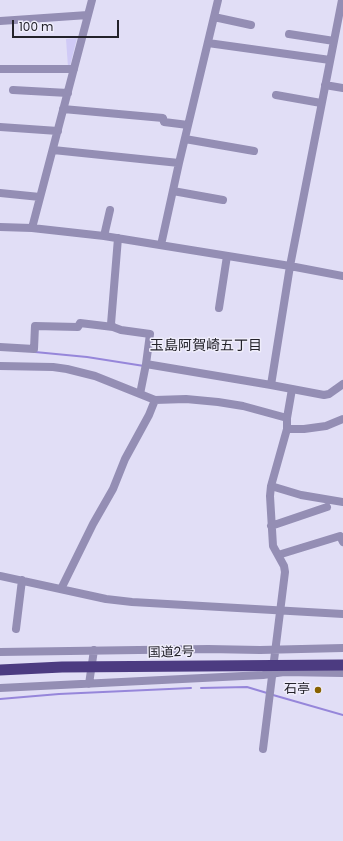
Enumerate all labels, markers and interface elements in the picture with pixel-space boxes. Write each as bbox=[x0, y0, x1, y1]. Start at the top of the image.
scale bar bbox=[14, 12, 121, 38]
text: 100 m bbox=[19, 18, 53, 35]
district label: 玉島阿賀崎五丁目 bbox=[150, 338, 262, 354]
street label: 国道2号 bbox=[148, 645, 194, 661]
place label: 石亭 bbox=[284, 682, 310, 698]
marker: 石亭 bbox=[313, 685, 323, 695]

